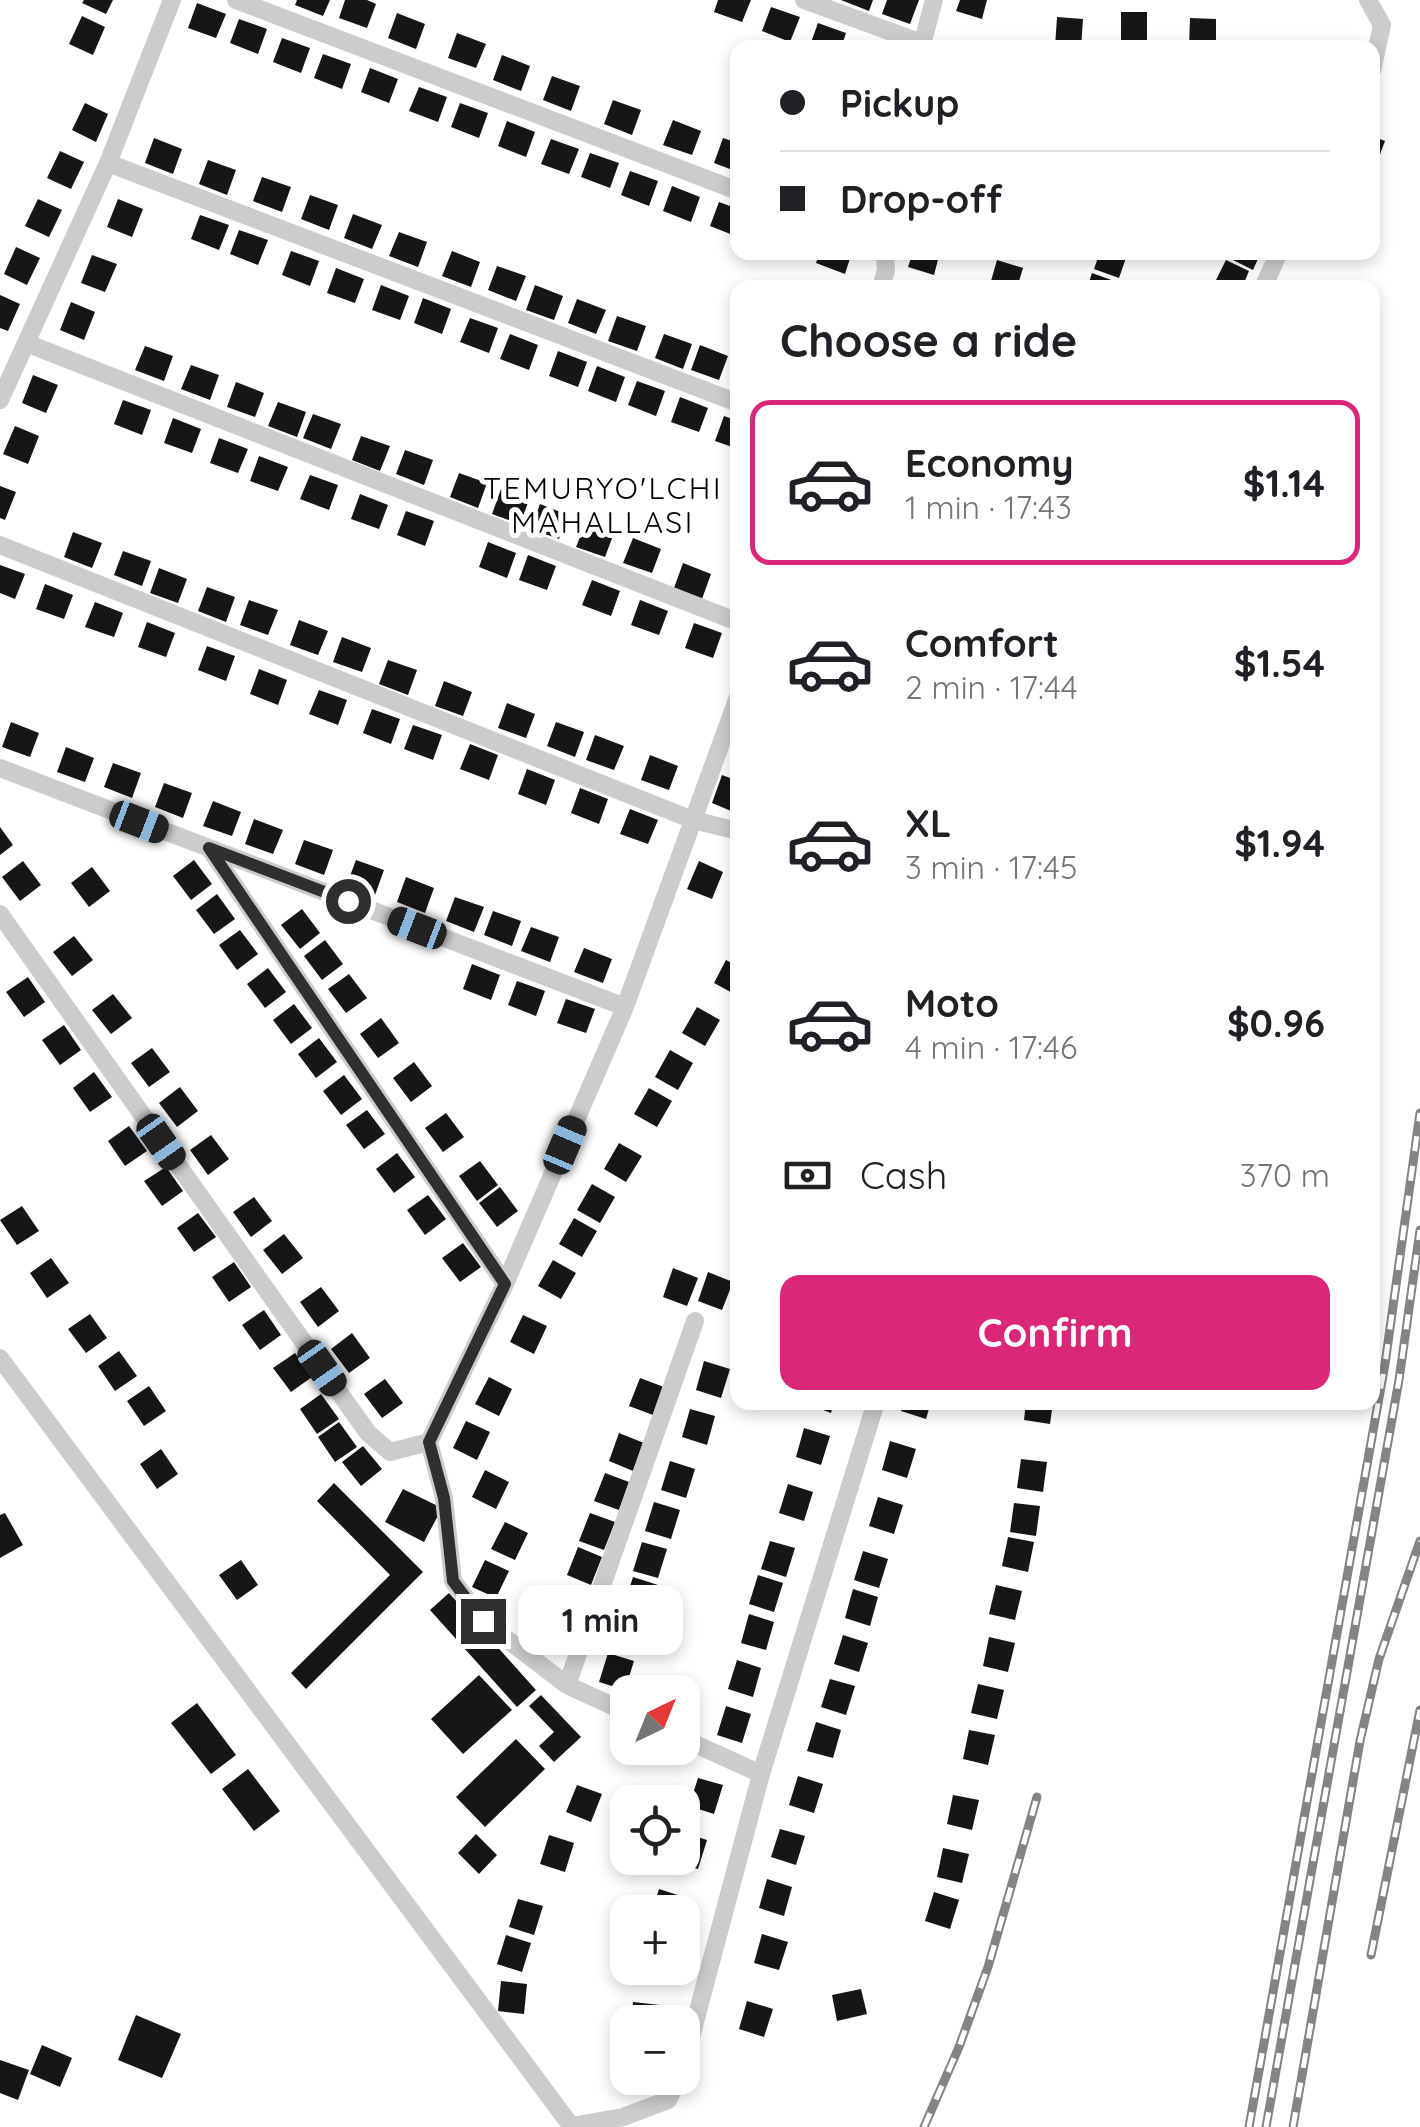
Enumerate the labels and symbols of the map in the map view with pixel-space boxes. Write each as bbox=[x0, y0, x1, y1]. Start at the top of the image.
district label: TEMURYO'LCHI MAHALLASI bbox=[483, 469, 723, 541]
car bbox=[106, 797, 172, 847]
route start bbox=[326, 879, 371, 924]
car bbox=[384, 903, 450, 953]
car bbox=[132, 1109, 190, 1175]
car bbox=[539, 1112, 591, 1178]
car bbox=[293, 1335, 351, 1401]
callout: 1 min bbox=[518, 1586, 683, 1656]
route end bbox=[461, 1599, 506, 1644]
north arrow bbox=[610, 1675, 700, 1765]

